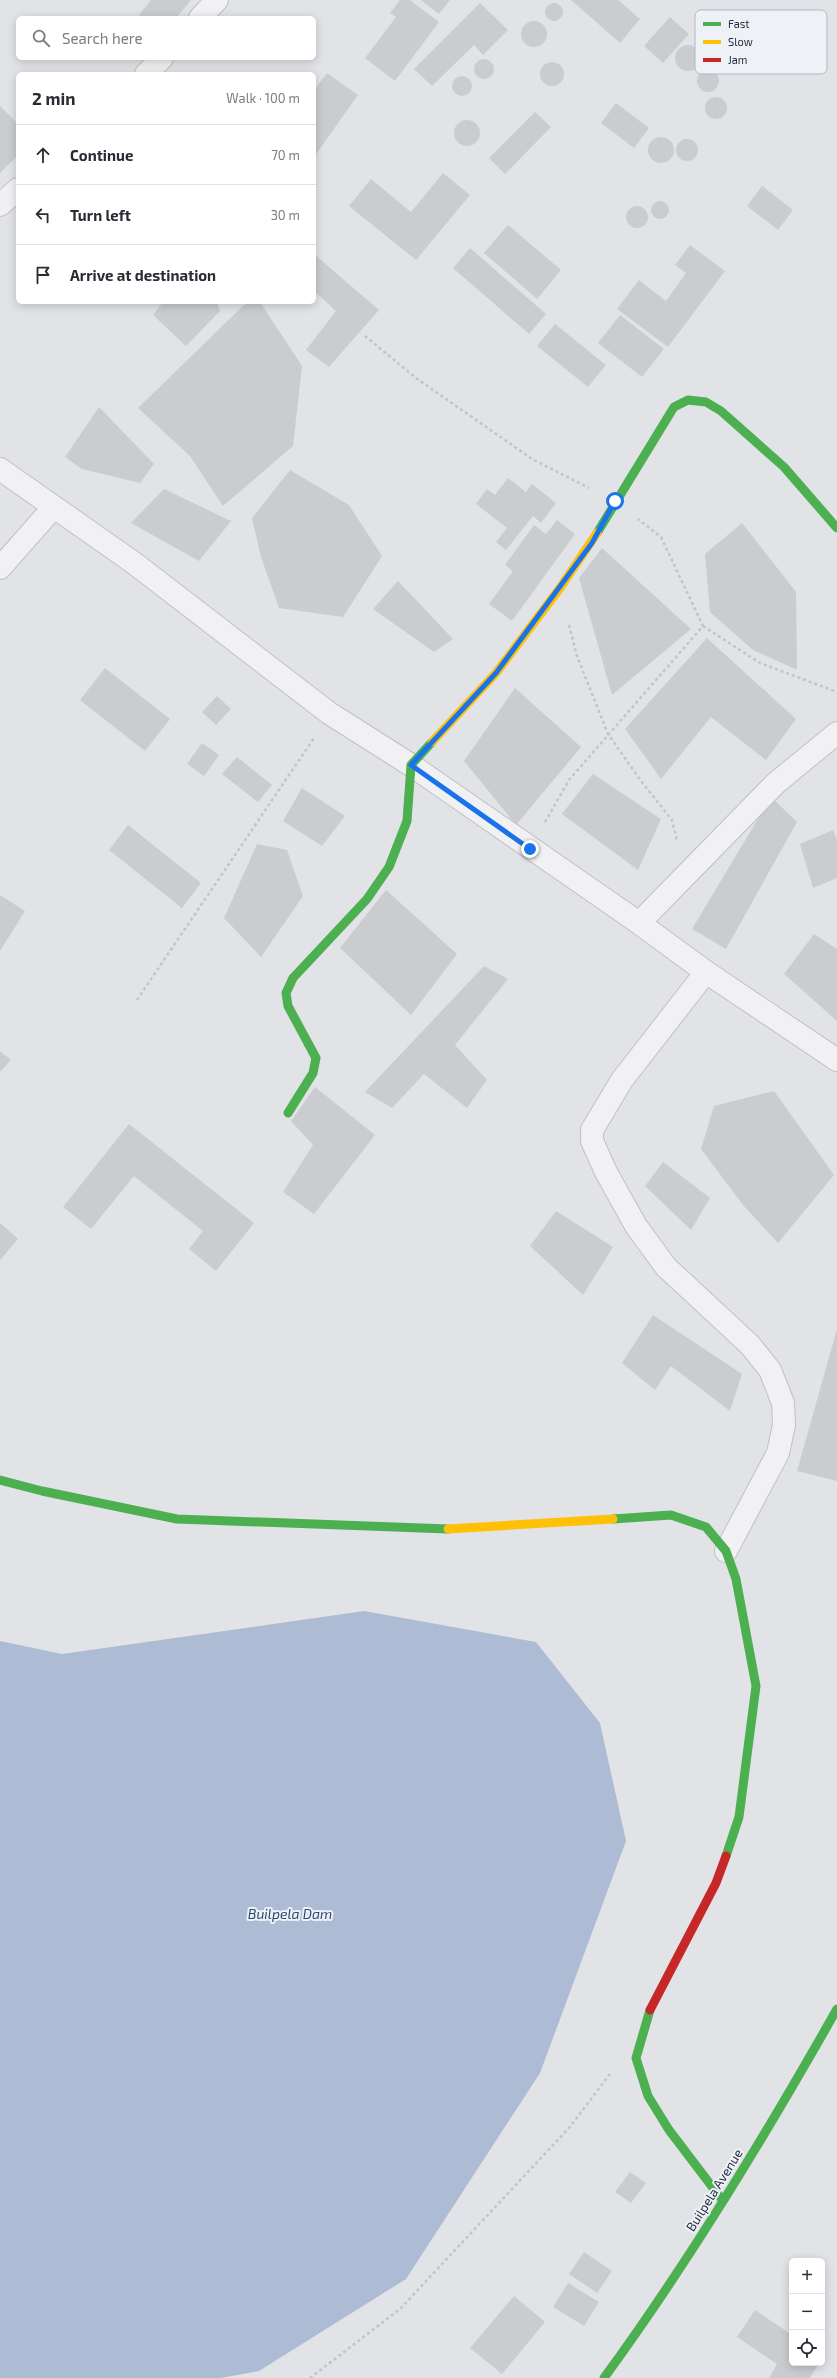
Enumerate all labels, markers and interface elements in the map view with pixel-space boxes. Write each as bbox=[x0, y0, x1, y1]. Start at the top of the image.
legend bbox=[695, 10, 827, 74]
search box bbox=[16, 16, 316, 60]
text: Fast bbox=[728, 17, 750, 30]
icon: search bbox=[30, 27, 52, 49]
text: Search here bbox=[62, 29, 143, 47]
text: Slow bbox=[728, 35, 753, 48]
text: Jam bbox=[728, 53, 747, 66]
text: 2 min bbox=[32, 88, 75, 108]
text: Walk · 100 m bbox=[226, 90, 300, 106]
icon: ahead bbox=[32, 144, 54, 166]
text: Continue bbox=[70, 146, 133, 164]
text: 70 m bbox=[271, 147, 300, 163]
icon: left bbox=[32, 204, 54, 226]
text: Turn left bbox=[70, 206, 131, 224]
text: 30 m bbox=[271, 207, 300, 223]
icon: arrive bbox=[32, 264, 54, 286]
text: Arrive at destination bbox=[70, 266, 216, 284]
route start bbox=[606, 492, 624, 510]
route end bbox=[521, 840, 539, 858]
water label: Builpela Dam bbox=[248, 1905, 332, 1922]
street label: Builpela Avenue bbox=[682, 2146, 746, 2234]
map controls bbox=[789, 2258, 825, 2366]
button: + bbox=[789, 2258, 825, 2294]
button: − bbox=[789, 2294, 825, 2330]
button: locate bbox=[789, 2330, 825, 2366]

